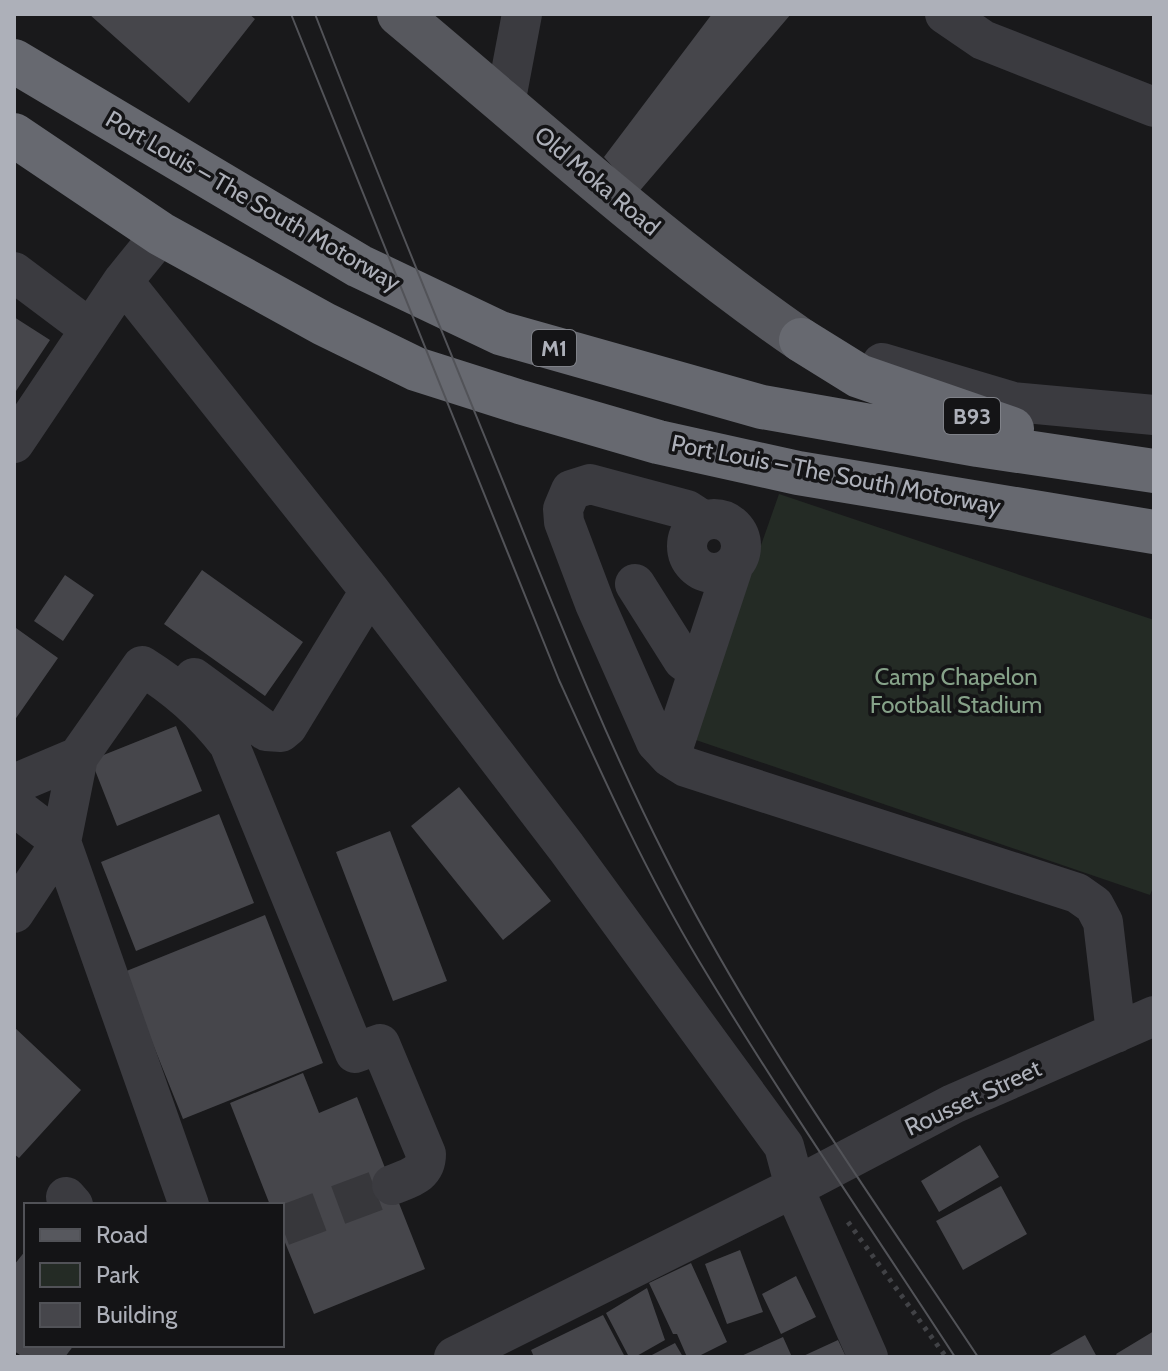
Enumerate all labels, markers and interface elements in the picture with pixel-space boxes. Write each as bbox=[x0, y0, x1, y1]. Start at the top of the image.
street label: Port Louis – The South Motorway bbox=[101, 104, 406, 297]
street label: Old Moka Road bbox=[529, 120, 666, 241]
road number: M1 bbox=[532, 330, 576, 366]
road number: B93 bbox=[944, 398, 1000, 434]
street label: Port Louis – The South Motorway bbox=[669, 428, 1003, 521]
park label: Camp Chapelon Football Stadium bbox=[870, 662, 1042, 719]
street label: Rousset Street bbox=[900, 1053, 1046, 1142]
legend bbox=[24, 1203, 284, 1347]
text: Road bbox=[96, 1220, 148, 1249]
text: Park bbox=[96, 1260, 139, 1289]
text: Building bbox=[96, 1300, 178, 1329]

